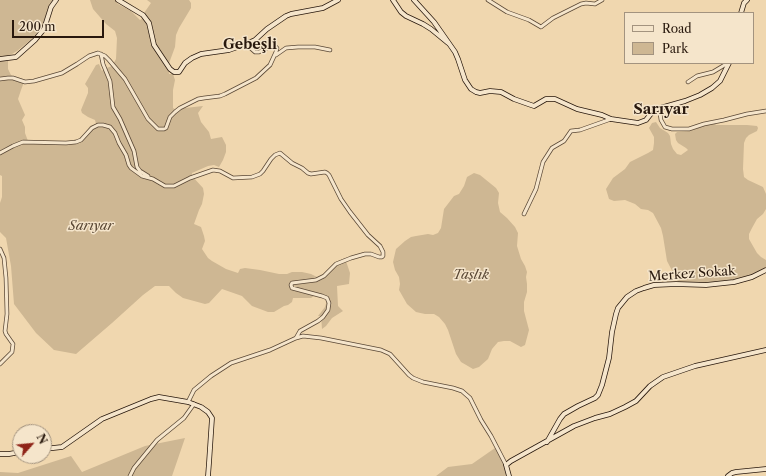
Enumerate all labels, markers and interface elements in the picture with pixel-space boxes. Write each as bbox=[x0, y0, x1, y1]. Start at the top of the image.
scale bar bbox=[14, 12, 106, 38]
legend bbox=[624, 12, 754, 64]
text: 200 m bbox=[19, 19, 56, 34]
text: Road bbox=[662, 21, 692, 36]
district label: Gebeşli bbox=[223, 37, 277, 53]
text: Park bbox=[662, 41, 688, 56]
district label: Sarıyar bbox=[633, 101, 689, 119]
park label: Sarıyar bbox=[68, 218, 114, 234]
street label: Merkez Sokak bbox=[648, 263, 736, 285]
park label: Taşlık bbox=[453, 267, 489, 283]
north arrow bbox=[12, 424, 52, 464]
text: N bbox=[33, 432, 50, 446]

